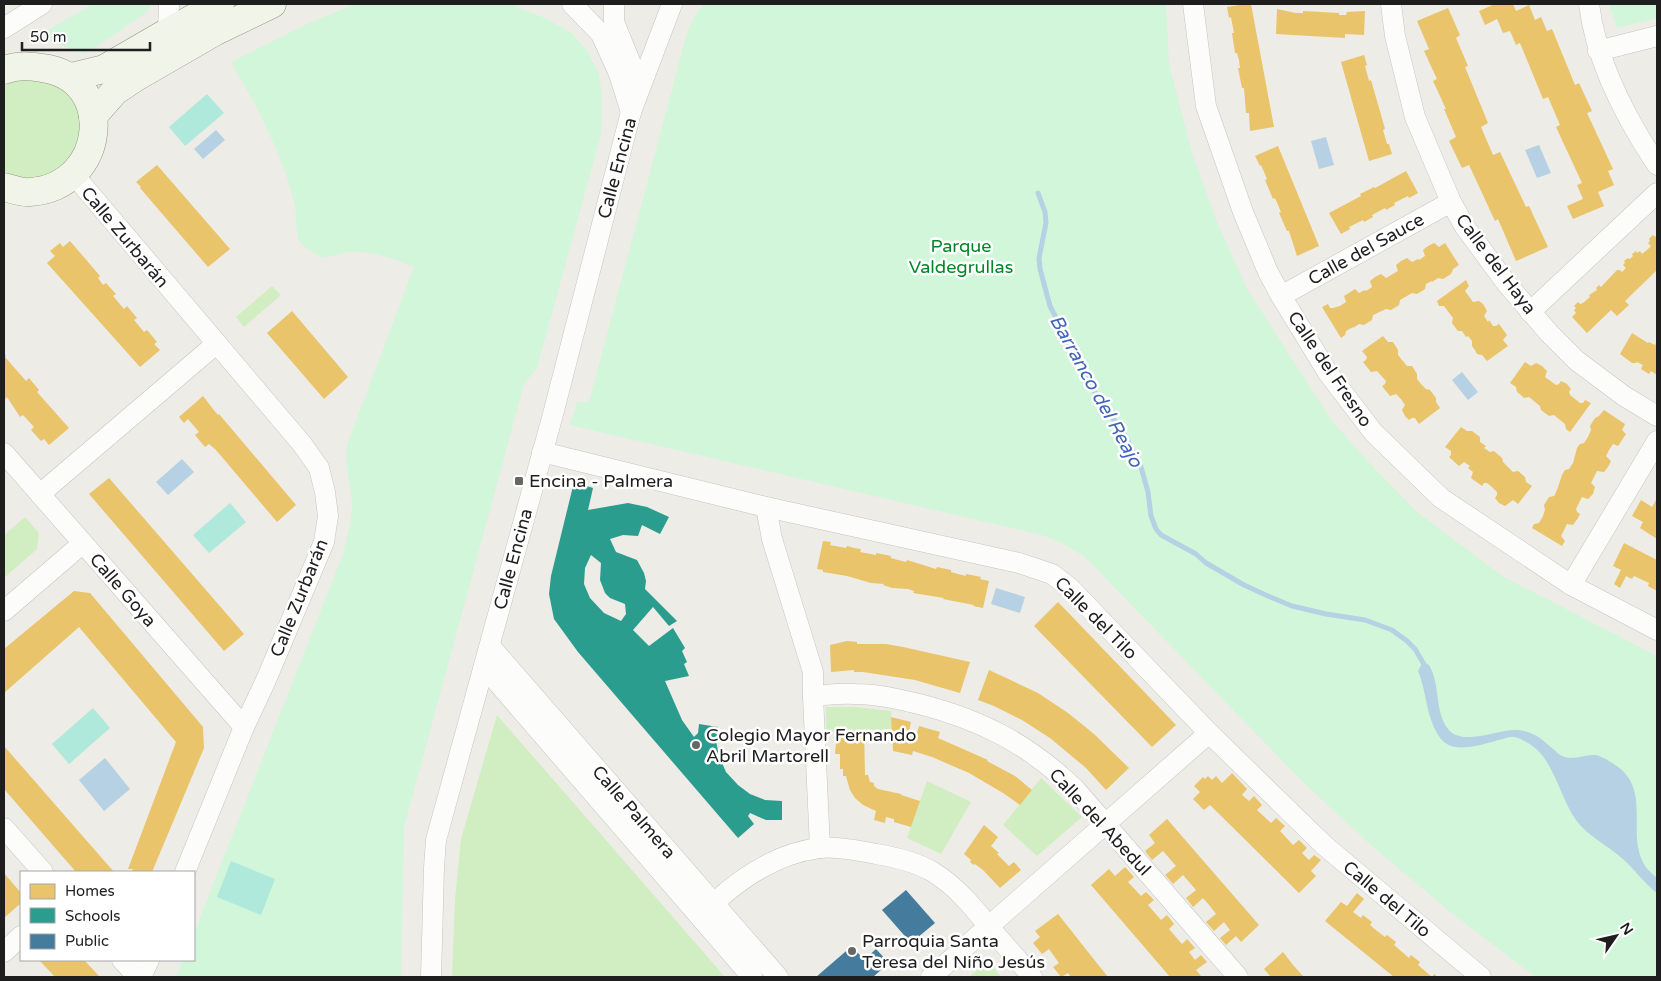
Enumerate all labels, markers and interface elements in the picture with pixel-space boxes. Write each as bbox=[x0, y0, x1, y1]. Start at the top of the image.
scale bar bbox=[22, 20, 150, 52]
text: 50 m bbox=[30, 28, 67, 46]
street label: Calle Encina bbox=[593, 115, 641, 221]
street label: Calle Zurbarán bbox=[76, 182, 174, 292]
street label: Calle del Sauce bbox=[1304, 208, 1428, 290]
street label: Calle del Haya bbox=[1451, 209, 1541, 319]
park label: Parque Valdegrullas bbox=[909, 235, 1013, 278]
street label: Calle del Fresno bbox=[1283, 307, 1377, 431]
water label: Barranco del Reajo bbox=[1045, 311, 1148, 472]
place label: Encina - Palmera bbox=[529, 470, 673, 492]
marker: Encina - Palmera bbox=[513, 475, 525, 487]
street label: Calle Encina bbox=[489, 506, 537, 612]
street label: Calle Zurbarán bbox=[265, 536, 333, 660]
street label: Calle Goya bbox=[85, 549, 161, 631]
street label: Calle del Tilo bbox=[1050, 572, 1142, 664]
place label: Colegio Mayor Fernando Abril Martorell bbox=[706, 724, 916, 767]
marker: Colegio Mayor Fernando Abril Martorell bbox=[690, 739, 702, 751]
street label: Calle Palmera bbox=[588, 761, 680, 863]
street label: Calle del Abedul bbox=[1045, 764, 1155, 880]
street label: Calle del Tilo bbox=[1339, 856, 1435, 942]
legend bbox=[20, 871, 195, 961]
text: Homes bbox=[65, 882, 115, 900]
text: Schools bbox=[65, 907, 121, 925]
north arrow bbox=[1591, 911, 1641, 961]
text: N bbox=[1616, 920, 1637, 938]
place label: Parroquia Santa Teresa del Niño Jesús bbox=[862, 930, 1045, 973]
text: Public bbox=[65, 932, 109, 950]
marker: Parroquia Santa Teresa del Niño Jesús bbox=[846, 945, 858, 957]

